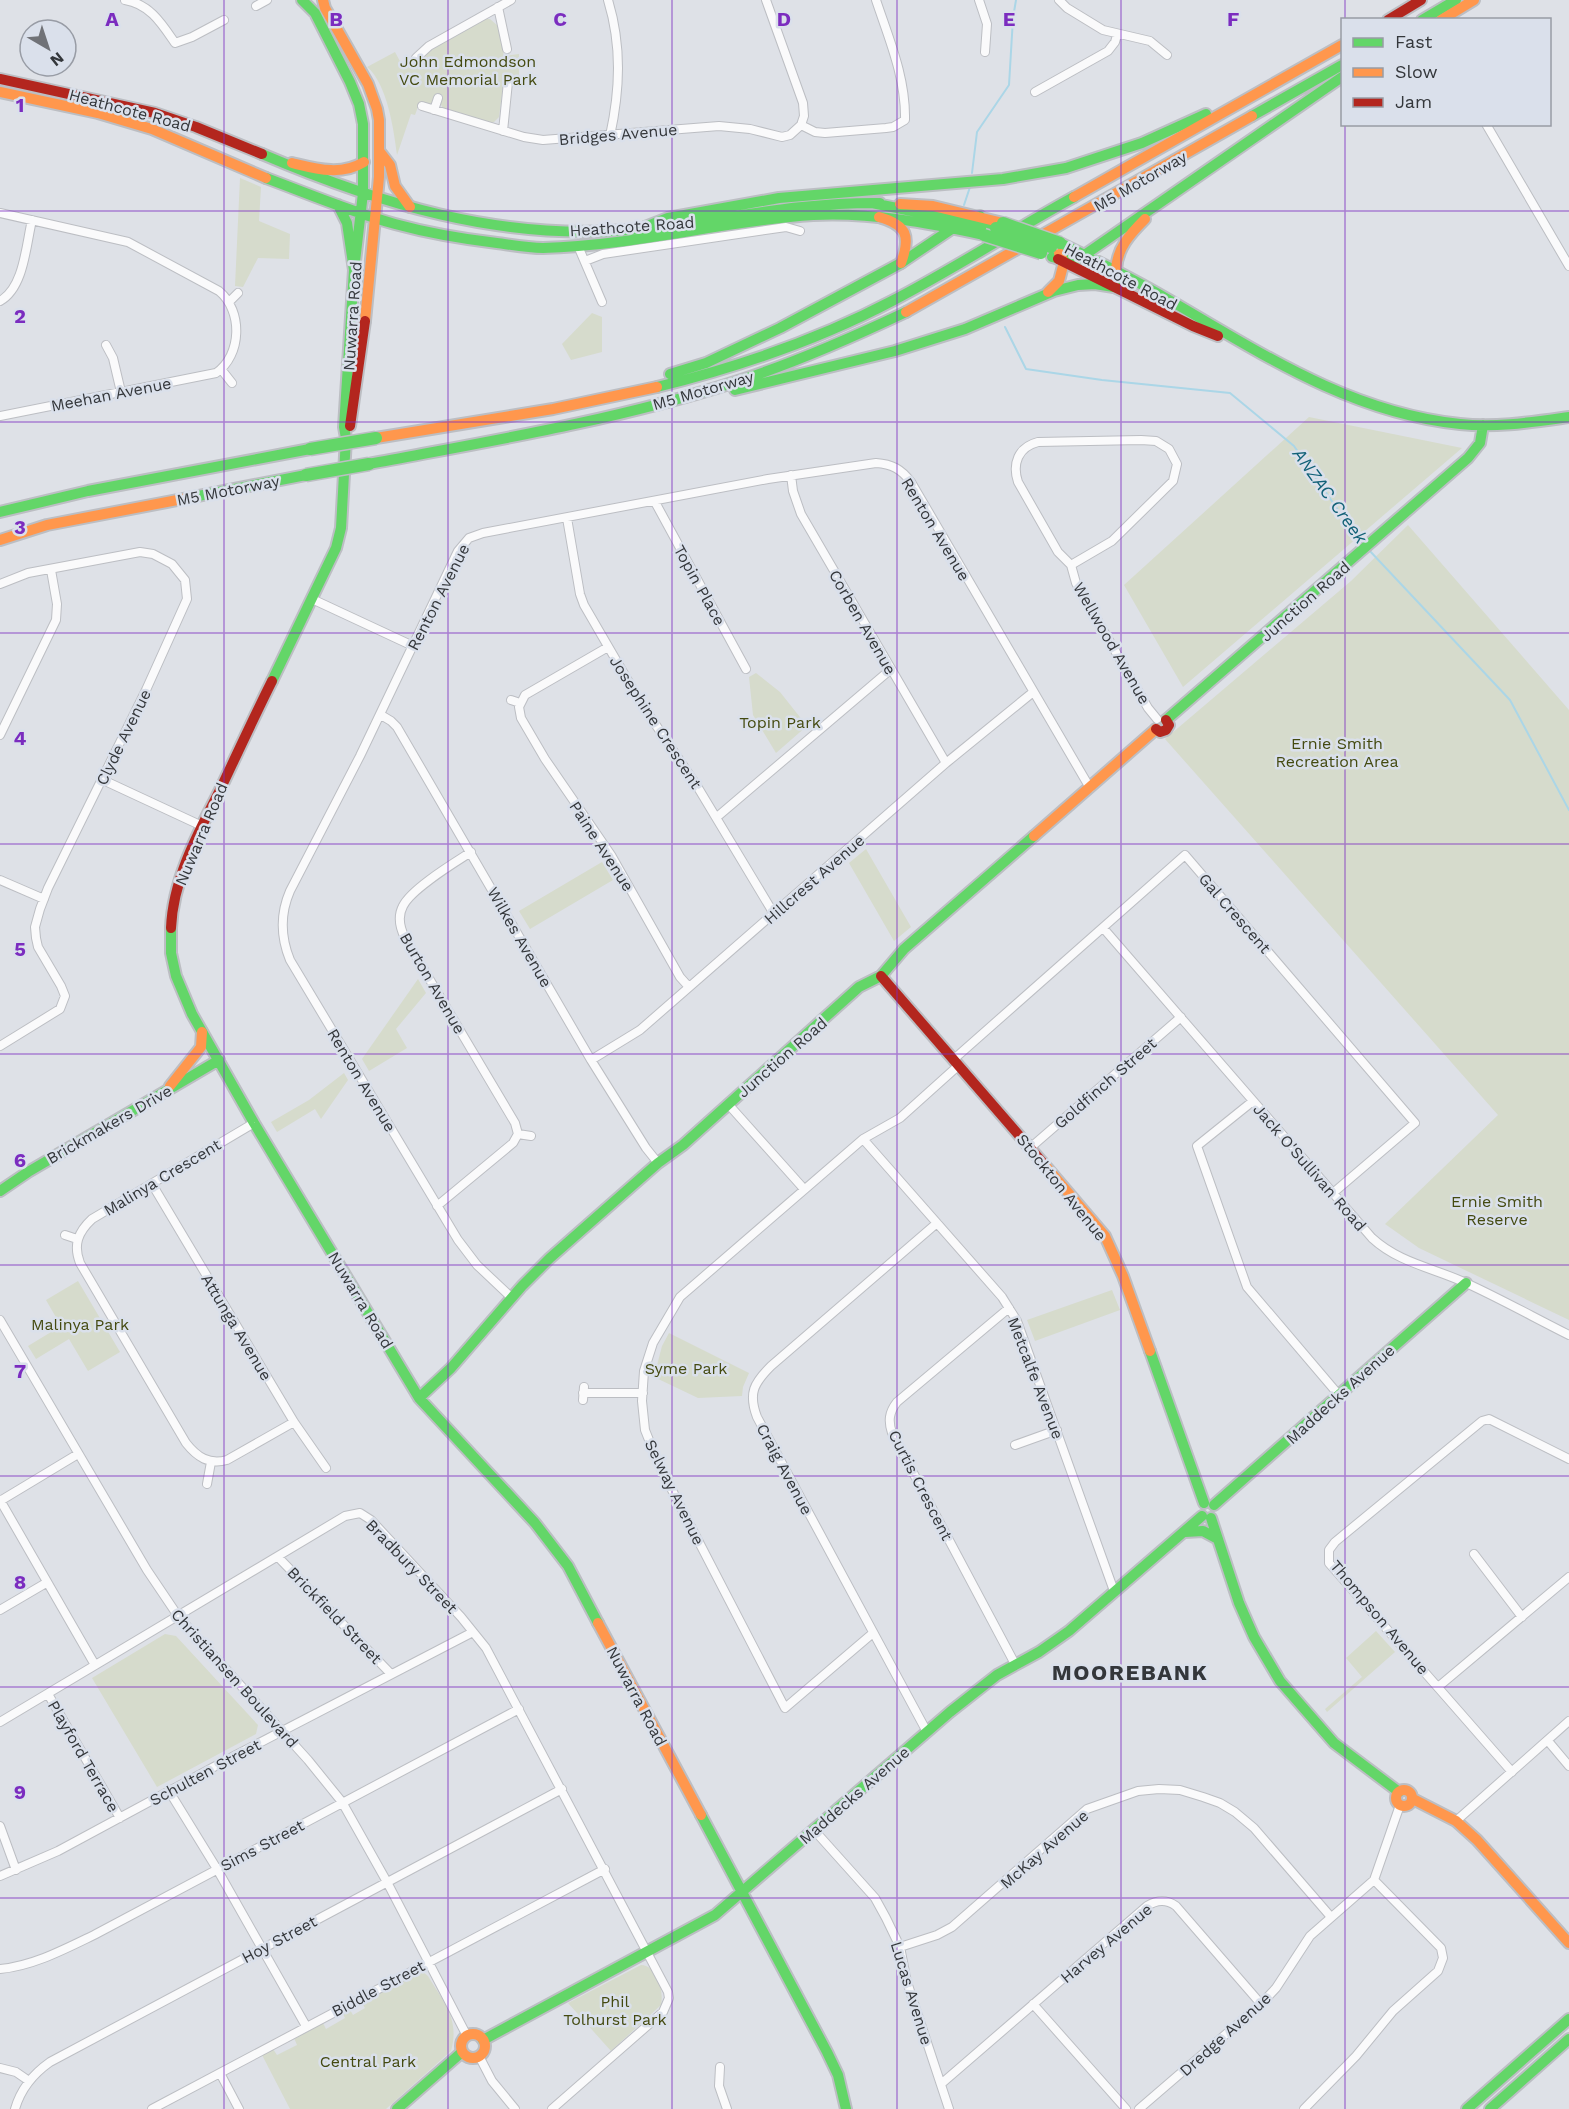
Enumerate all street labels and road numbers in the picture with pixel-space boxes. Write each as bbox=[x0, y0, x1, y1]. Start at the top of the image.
street label: Heathcote Road bbox=[67, 85, 193, 136]
street label: Bridges Avenue bbox=[558, 120, 678, 149]
street label: M5 Motorway bbox=[1090, 147, 1191, 216]
street label: Heathcote Road bbox=[569, 213, 695, 240]
street label: Heathcote Road bbox=[1061, 239, 1180, 314]
street label: Nuwarra Road bbox=[339, 261, 366, 371]
street label: M5 Motorway bbox=[650, 367, 757, 414]
street label: Meehan Avenue bbox=[49, 373, 173, 415]
street label: M5 Motorway bbox=[175, 471, 282, 510]
street label: Renton Avenue bbox=[897, 474, 974, 584]
street label: Renton Avenue bbox=[403, 541, 473, 654]
street label: Topin Place bbox=[670, 542, 729, 629]
street label: Junction Road bbox=[1257, 557, 1354, 645]
street label: Corben Avenue bbox=[825, 567, 900, 678]
street label: Wellwood Avenue bbox=[1069, 579, 1154, 707]
street label: Josephine Crescent bbox=[606, 652, 706, 793]
street label: Clyde Avenue bbox=[92, 686, 155, 788]
street label: Nuwarra Road bbox=[171, 780, 232, 888]
street label: Paine Avenue bbox=[565, 798, 638, 895]
street label: Hillcrest Avenue bbox=[760, 831, 868, 928]
street label: Gal Crescent bbox=[1195, 869, 1275, 958]
street label: Wilkes Avenue bbox=[483, 884, 556, 991]
street label: Burton Avenue bbox=[396, 929, 469, 1037]
street label: Junction Road bbox=[734, 1013, 831, 1101]
street label: Renton Avenue bbox=[323, 1025, 400, 1135]
street label: Goldfinch Street bbox=[1050, 1034, 1160, 1133]
street label: Brickmakers Drive bbox=[43, 1081, 175, 1168]
street label: Jack O'Sullivan Road bbox=[1249, 1100, 1370, 1235]
street label: Stockton Avenue bbox=[1013, 1130, 1111, 1245]
street label: Malinya Crescent bbox=[100, 1135, 225, 1220]
street label: Nuwarra Road bbox=[324, 1248, 397, 1352]
street label: Attunga Avenue bbox=[197, 1271, 276, 1384]
street label: Metcalfe Avenue bbox=[1004, 1315, 1067, 1442]
street label: Maddecks Avenue bbox=[1282, 1341, 1399, 1448]
street label: Craig Avenue bbox=[753, 1420, 817, 1518]
street label: Curtis Crescent bbox=[885, 1427, 957, 1544]
street label: Selway Avenue bbox=[641, 1436, 708, 1548]
street label: Bradbury Street bbox=[362, 1515, 462, 1618]
street label: Thompson Avenue bbox=[1326, 1556, 1433, 1678]
street label: Brickfield Street bbox=[283, 1563, 386, 1668]
street label: Christiansen Boulevard bbox=[167, 1605, 302, 1752]
street label: Nuwarra Road bbox=[602, 1643, 671, 1749]
street label: Playford Terrace bbox=[44, 1697, 123, 1815]
street label: Schulten Street bbox=[146, 1735, 264, 1810]
street label: Maddecks Avenue bbox=[795, 1742, 913, 1848]
street label: McKay Avenue bbox=[996, 1806, 1092, 1893]
street label: Sims Street bbox=[217, 1815, 307, 1875]
street label: Harvey Avenue bbox=[1057, 1900, 1156, 1987]
street label: Hoy Street bbox=[238, 1912, 320, 1967]
street label: Lucas Avenue bbox=[887, 1939, 936, 2047]
street label: Biddle Street bbox=[329, 1956, 428, 2021]
street label: Dredge Avenue bbox=[1176, 1988, 1275, 2080]

